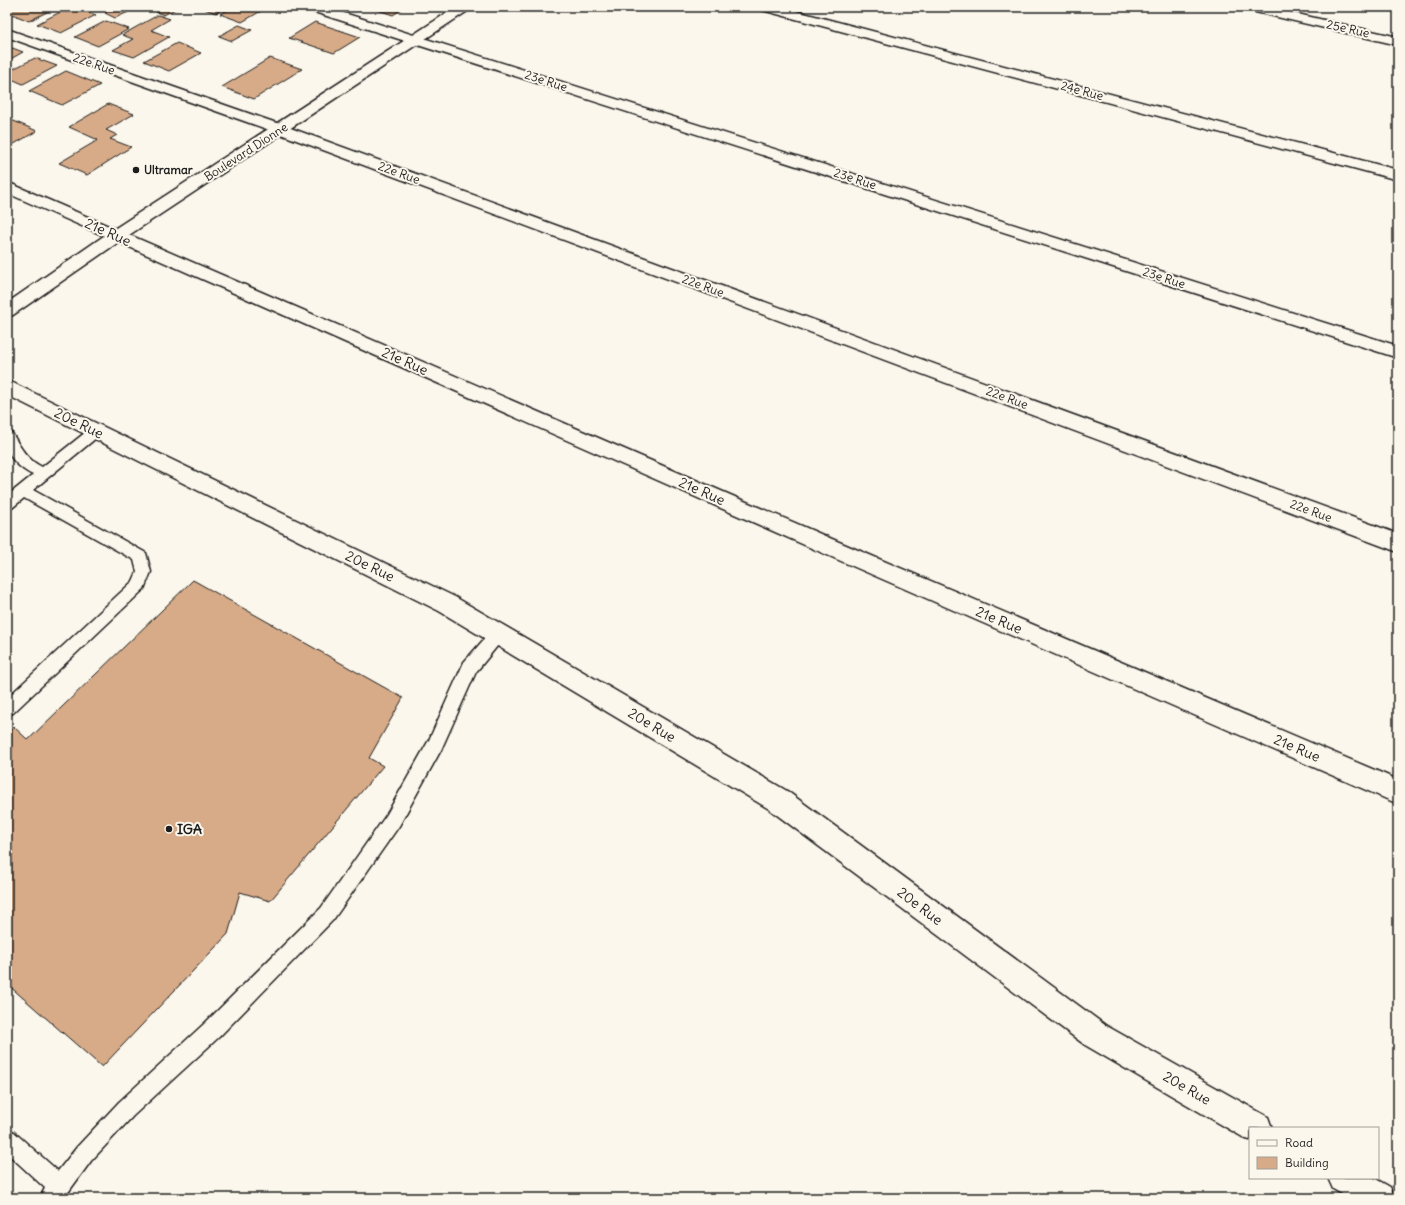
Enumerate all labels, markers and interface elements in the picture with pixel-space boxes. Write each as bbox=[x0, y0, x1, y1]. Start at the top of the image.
street label: 25e Rue bbox=[1325, 16, 1371, 41]
street label: 22e Rue bbox=[71, 49, 117, 78]
street label: 23e Rue bbox=[523, 67, 569, 94]
street label: 24e Rue bbox=[1059, 78, 1105, 103]
street label: Boulevard Dionne bbox=[201, 119, 290, 184]
street label: 22e Rue bbox=[376, 158, 422, 187]
place label: Ultramar bbox=[144, 162, 193, 177]
marker: Ultramar bbox=[131, 165, 141, 175]
street label: 23e Rue bbox=[832, 165, 878, 192]
street label: 21e Rue bbox=[82, 214, 134, 250]
street label: 23e Rue bbox=[1141, 264, 1187, 291]
street label: 22e Rue bbox=[680, 271, 726, 300]
street label: 21e Rue bbox=[379, 343, 431, 379]
street label: 22e Rue bbox=[984, 383, 1030, 412]
street label: 20e Rue bbox=[52, 403, 106, 443]
street label: 21e Rue bbox=[676, 473, 728, 509]
street label: 22e Rue bbox=[1288, 496, 1334, 525]
street label: 20e Rue bbox=[343, 546, 397, 586]
street label: 21e Rue bbox=[973, 602, 1025, 638]
street label: 20e Rue bbox=[625, 704, 679, 746]
street label: 21e Rue bbox=[1271, 730, 1323, 766]
place label: IGA bbox=[177, 820, 202, 838]
marker: IGA bbox=[164, 824, 174, 834]
street label: 20e Rue bbox=[894, 883, 946, 929]
street label: 20e Rue bbox=[1160, 1067, 1214, 1109]
legend bbox=[1249, 1127, 1379, 1179]
text: Road bbox=[1285, 1135, 1313, 1150]
text: Building bbox=[1285, 1155, 1329, 1170]

